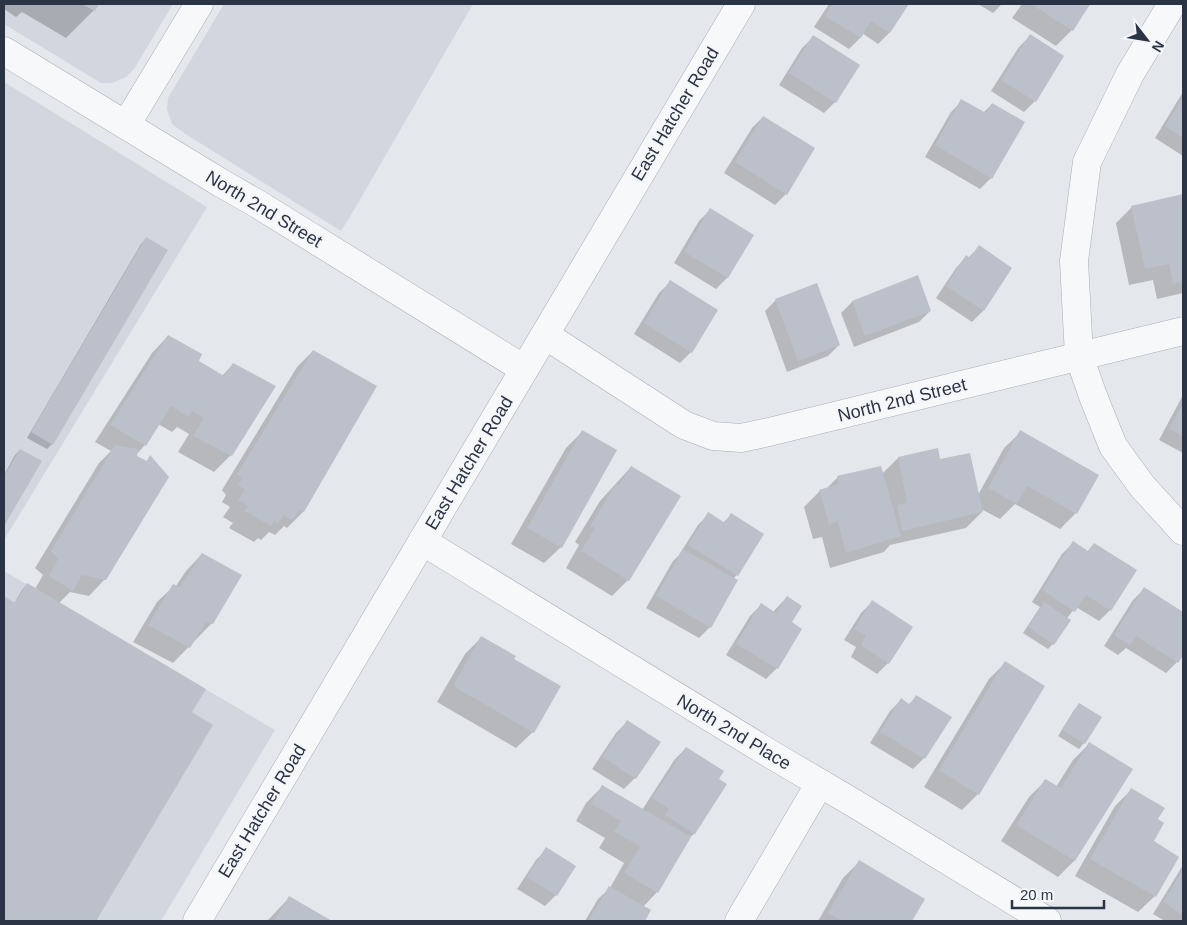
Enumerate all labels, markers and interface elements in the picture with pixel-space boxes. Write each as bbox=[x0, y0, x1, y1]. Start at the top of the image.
north arrow bbox=[1122, 15, 1172, 65]
text: N bbox=[1149, 38, 1168, 55]
street label: East Hatcher Road bbox=[627, 44, 723, 184]
street label: North 2nd Street bbox=[202, 166, 326, 252]
street label: North 2nd Street bbox=[836, 374, 968, 426]
street label: East Hatcher Road bbox=[421, 393, 517, 533]
street label: North 2nd Place bbox=[674, 690, 794, 774]
street label: East Hatcher Road bbox=[214, 741, 310, 881]
scale bar bbox=[1012, 878, 1104, 910]
text: 20 m bbox=[1020, 886, 1053, 903]

